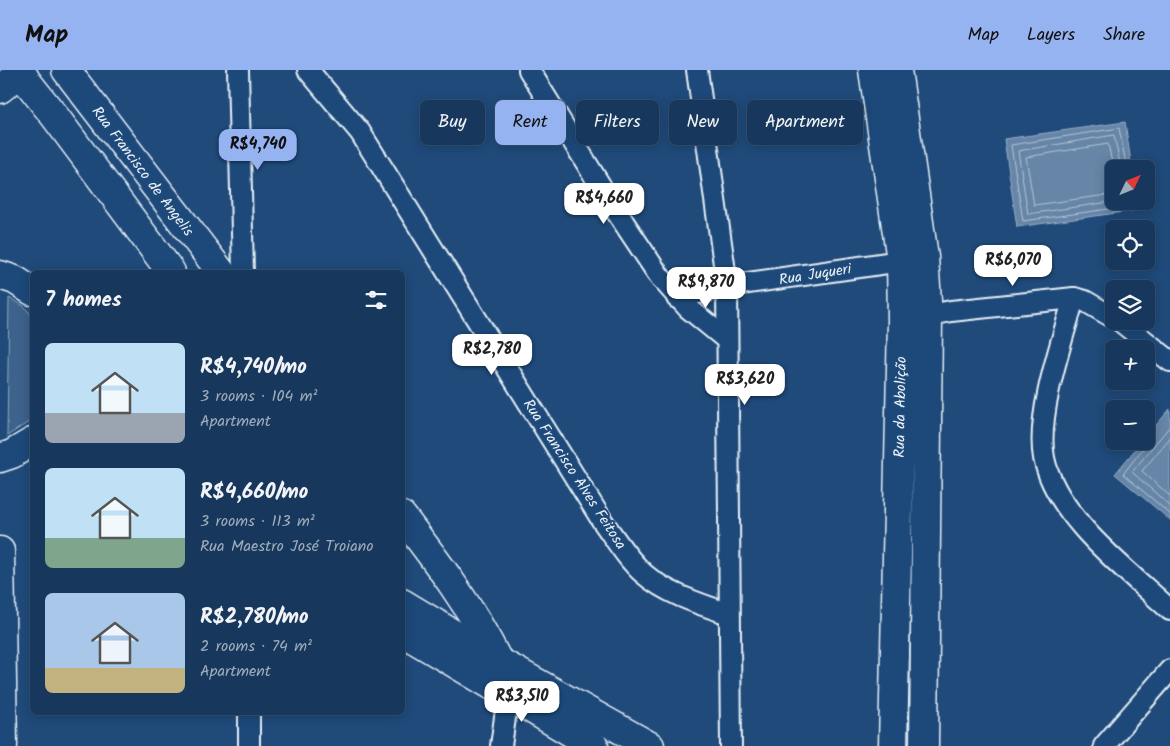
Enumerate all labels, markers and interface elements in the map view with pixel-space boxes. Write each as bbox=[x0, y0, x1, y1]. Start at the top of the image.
text: Map bbox=[25, 16, 68, 55]
text: Map bbox=[968, 21, 999, 50]
text: Layers bbox=[1027, 21, 1075, 50]
text: Share bbox=[1103, 21, 1145, 50]
chip: Buy bbox=[420, 100, 485, 145]
chip: Rent bbox=[495, 100, 566, 145]
chip: Filters bbox=[576, 100, 659, 145]
chip: New bbox=[669, 100, 737, 145]
chip: Apartment bbox=[747, 100, 863, 145]
street label: Rua Francisco de Angelis bbox=[85, 101, 200, 242]
pin: R$4,740 bbox=[212, 128, 304, 171]
text: R$4,740 bbox=[230, 132, 286, 157]
north arrow bbox=[1105, 160, 1155, 210]
map controls bbox=[1105, 160, 1155, 450]
pin: R$4,660 bbox=[558, 182, 650, 225]
text: R$4,660 bbox=[575, 186, 633, 211]
button: locate bbox=[1105, 220, 1155, 270]
pin: R$6,070 bbox=[967, 244, 1059, 287]
text: R$6,070 bbox=[985, 248, 1041, 273]
street label: Rua Juqueri bbox=[777, 257, 854, 293]
pin: R$9,870 bbox=[660, 266, 752, 309]
text: R$9,870 bbox=[678, 270, 734, 295]
button: layers bbox=[1105, 280, 1155, 330]
text: 7 homes bbox=[45, 284, 122, 317]
icon: filters bbox=[362, 286, 390, 314]
pin: R$2,780 bbox=[446, 334, 538, 376]
text: R$2,780 bbox=[463, 337, 521, 362]
button: + bbox=[1105, 340, 1155, 390]
text: R$4,740/mo bbox=[200, 351, 307, 384]
street label: Rua da Abolição bbox=[888, 356, 914, 458]
icon: home bbox=[85, 363, 145, 423]
pin: R$3,620 bbox=[699, 364, 791, 406]
text: R$3,620 bbox=[716, 367, 774, 392]
text: 3 rooms · 104 m² bbox=[200, 384, 317, 409]
street label: Rua Francisco Alves Feitosa bbox=[516, 394, 632, 555]
button: − bbox=[1105, 400, 1155, 450]
text: Apartment bbox=[200, 409, 271, 434]
text: R$4,660/mo bbox=[200, 476, 308, 509]
icon: home bbox=[85, 488, 145, 548]
text: 3 rooms · 113 m² bbox=[200, 509, 315, 534]
text: Rua Maestro José Troiano bbox=[200, 534, 373, 559]
text: R$2,780/mo bbox=[200, 601, 309, 634]
icon: home bbox=[85, 613, 145, 673]
text: 2 rooms · 74 m² bbox=[200, 634, 312, 659]
text: Apartment bbox=[200, 659, 271, 684]
pin: R$3,510 bbox=[476, 680, 568, 723]
text: R$3,510 bbox=[495, 684, 549, 709]

